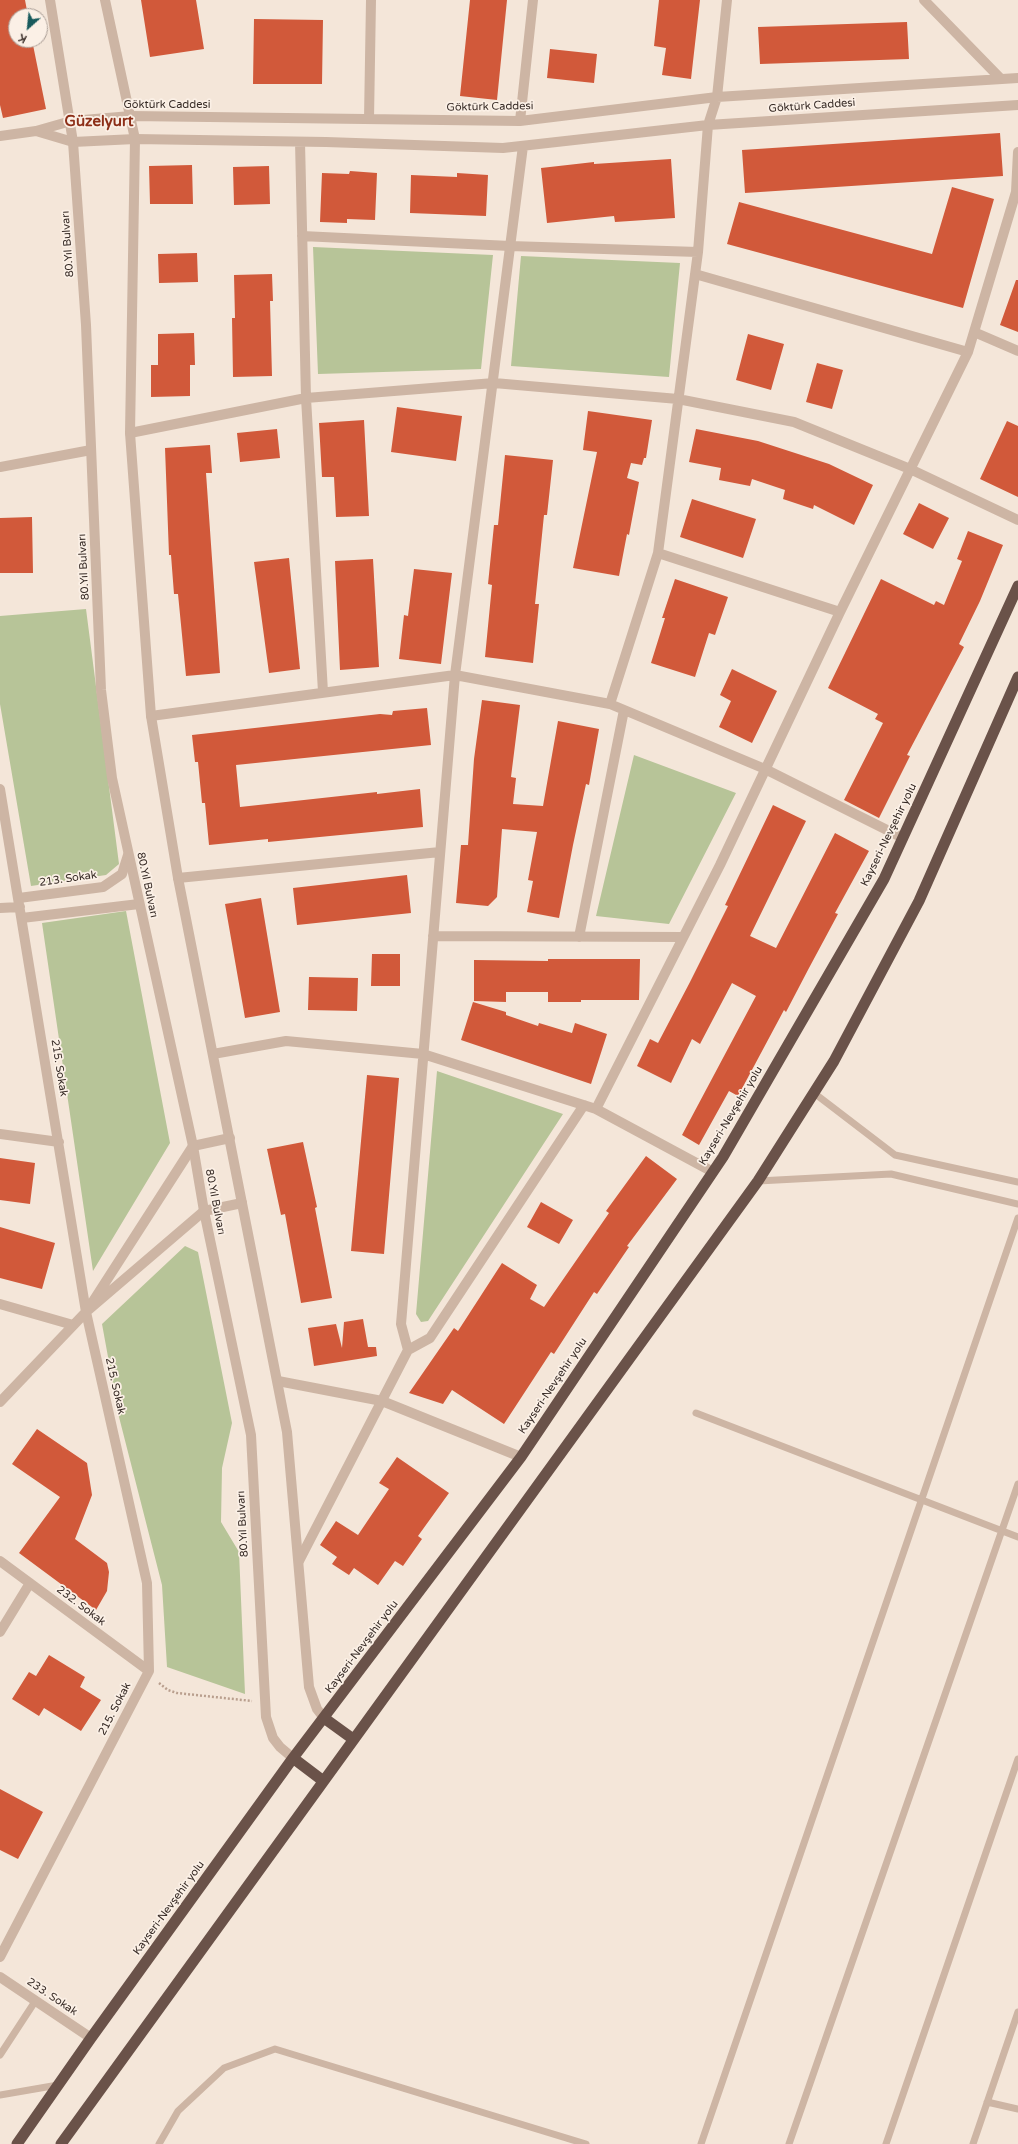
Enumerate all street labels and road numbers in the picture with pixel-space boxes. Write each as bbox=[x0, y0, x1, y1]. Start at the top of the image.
street label: Göktürk Caddesi bbox=[768, 96, 856, 116]
street label: Göktürk Caddesi bbox=[124, 98, 210, 112]
street label: Göktürk Caddesi bbox=[446, 100, 534, 114]
street label: 80.Yıl Bulvarı bbox=[59, 210, 77, 278]
street label: 80.Yıl Bulvarı bbox=[76, 533, 92, 601]
street label: Kayseri-Nevşehir yolu bbox=[858, 781, 920, 889]
street label: 80.Yıl Bulvarı bbox=[134, 851, 160, 919]
street label: 213. Sokak bbox=[38, 868, 98, 890]
street label: 215. Sokak bbox=[48, 1038, 70, 1098]
street label: Kayseri-Nevşehir yolu bbox=[696, 1064, 766, 1168]
street label: 80.Yıl Bulvarı bbox=[202, 1168, 228, 1236]
street label: Kayseri-Nevşehir yolu bbox=[516, 1335, 590, 1437]
street label: 215. Sokak bbox=[102, 1356, 128, 1416]
street label: 80.Yıl Bulvarı bbox=[235, 1490, 251, 1558]
street label: 232. Sokak bbox=[54, 1583, 108, 1629]
street label: Kayseri-Nevşehir yolu bbox=[323, 1598, 401, 1696]
street label: 215. Sokak bbox=[96, 1680, 134, 1738]
street label: Kayseri-Nevşehir yolu bbox=[130, 1858, 208, 1958]
street label: 233. Sokak bbox=[24, 1975, 80, 2019]

